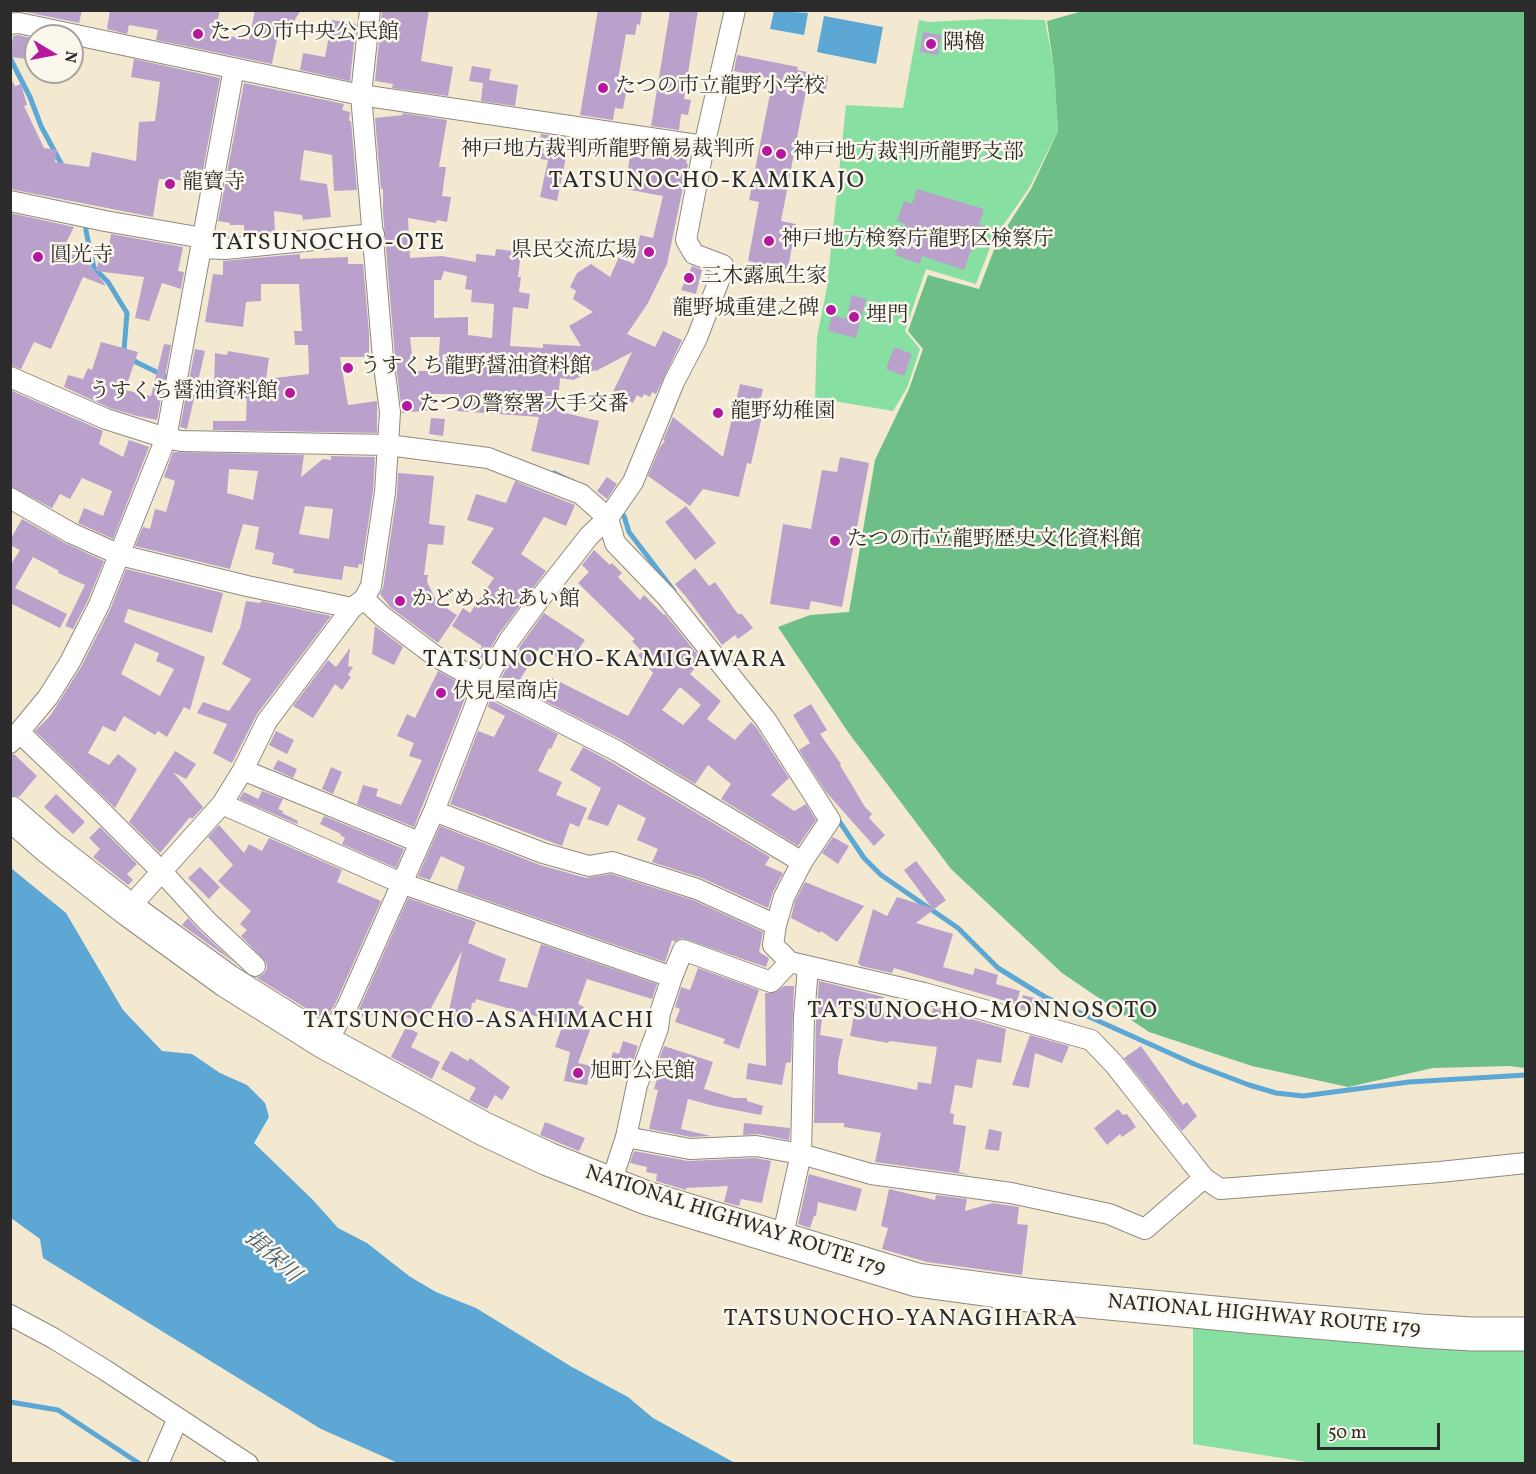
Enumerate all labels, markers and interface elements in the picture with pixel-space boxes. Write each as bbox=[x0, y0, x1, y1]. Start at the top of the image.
place label: たつの市中央公民館 bbox=[210, 21, 399, 47]
north arrow bbox=[24, 24, 84, 84]
marker: たつの市中央公民館 bbox=[191, 27, 205, 41]
place label: 隅櫓 bbox=[943, 31, 985, 57]
marker: 隅櫓 bbox=[924, 37, 938, 51]
text: N bbox=[58, 49, 82, 64]
place label: たつの市立龍野小学校 bbox=[615, 75, 825, 101]
marker: たつの市立龍野小学校 bbox=[596, 81, 610, 95]
place label: 神戸地方裁判所龍野簡易裁判所 bbox=[461, 138, 755, 164]
place label: 神戸地方裁判所龍野支部 bbox=[793, 141, 1024, 167]
marker: 神戸地方裁判所龍野簡易裁判所 bbox=[760, 144, 774, 158]
marker: 神戸地方裁判所龍野支部 bbox=[774, 147, 788, 161]
district label: TATSUNOCHO-KAMIKAJO bbox=[548, 169, 866, 197]
place label: 龍寶寺 bbox=[182, 171, 245, 197]
marker: 龍寶寺 bbox=[163, 177, 177, 191]
place label: 神戸地方検察庁龍野区検察庁 bbox=[781, 228, 1054, 254]
district label: TATSUNOCHO-OTE bbox=[212, 231, 446, 259]
marker: 神戸地方検察庁龍野区検察庁 bbox=[762, 234, 776, 248]
place label: 県民交流広場 bbox=[511, 239, 637, 265]
place label: 圓光寺 bbox=[50, 244, 113, 270]
marker: 県民交流広場 bbox=[642, 245, 656, 259]
marker: 圓光寺 bbox=[31, 250, 45, 264]
place label: 三木露風生家 bbox=[701, 265, 827, 291]
marker: 三木露風生家 bbox=[682, 271, 696, 285]
place label: 龍野城重建之碑 bbox=[672, 297, 819, 323]
marker: 龍野城重建之碑 bbox=[824, 303, 838, 317]
place label: 埋門 bbox=[866, 304, 908, 330]
marker: 埋門 bbox=[847, 310, 861, 324]
place label: うすくち龍野醤油資料館 bbox=[360, 355, 591, 381]
marker: うすくち龍野醤油資料館 bbox=[341, 361, 355, 375]
place label: うすくち醤油資料館 bbox=[89, 380, 278, 406]
marker: うすくち醤油資料館 bbox=[283, 386, 297, 400]
place label: たつの警察署大手交番 bbox=[419, 393, 629, 419]
marker: たつの警察署大手交番 bbox=[400, 399, 414, 413]
place label: 龍野幼稚園 bbox=[730, 400, 835, 426]
marker: 龍野幼稚園 bbox=[711, 406, 725, 420]
place label: たつの市立龍野歴史文化資料館 bbox=[847, 528, 1141, 554]
marker: たつの市立龍野歴史文化資料館 bbox=[828, 534, 842, 548]
place label: かどめふれあい館 bbox=[412, 588, 580, 614]
marker: かどめふれあい館 bbox=[393, 594, 407, 608]
district label: TATSUNOCHO-KAMIGAWARA bbox=[423, 648, 787, 676]
place label: 伏見屋商店 bbox=[453, 680, 558, 706]
marker: 伏見屋商店 bbox=[434, 686, 448, 700]
district label: TATSUNOCHO-MONNOSOTO bbox=[807, 999, 1159, 1027]
district label: TATSUNOCHO-ASAHIMACHI bbox=[303, 1009, 655, 1037]
place label: 旭町公民館 bbox=[590, 1060, 695, 1086]
marker: 旭町公民館 bbox=[571, 1066, 585, 1080]
street label: NATIONAL HIGHWAY ROUTE 179 bbox=[582, 1161, 888, 1283]
water label: 揖保川 bbox=[238, 1226, 304, 1290]
street label: NATIONAL HIGHWAY ROUTE 179 bbox=[1106, 1291, 1422, 1343]
district label: TATSUNOCHO-YANAGIHARA bbox=[724, 1307, 1078, 1335]
scale bar bbox=[1320, 1411, 1443, 1449]
text: 50 m bbox=[1328, 1421, 1367, 1446]

